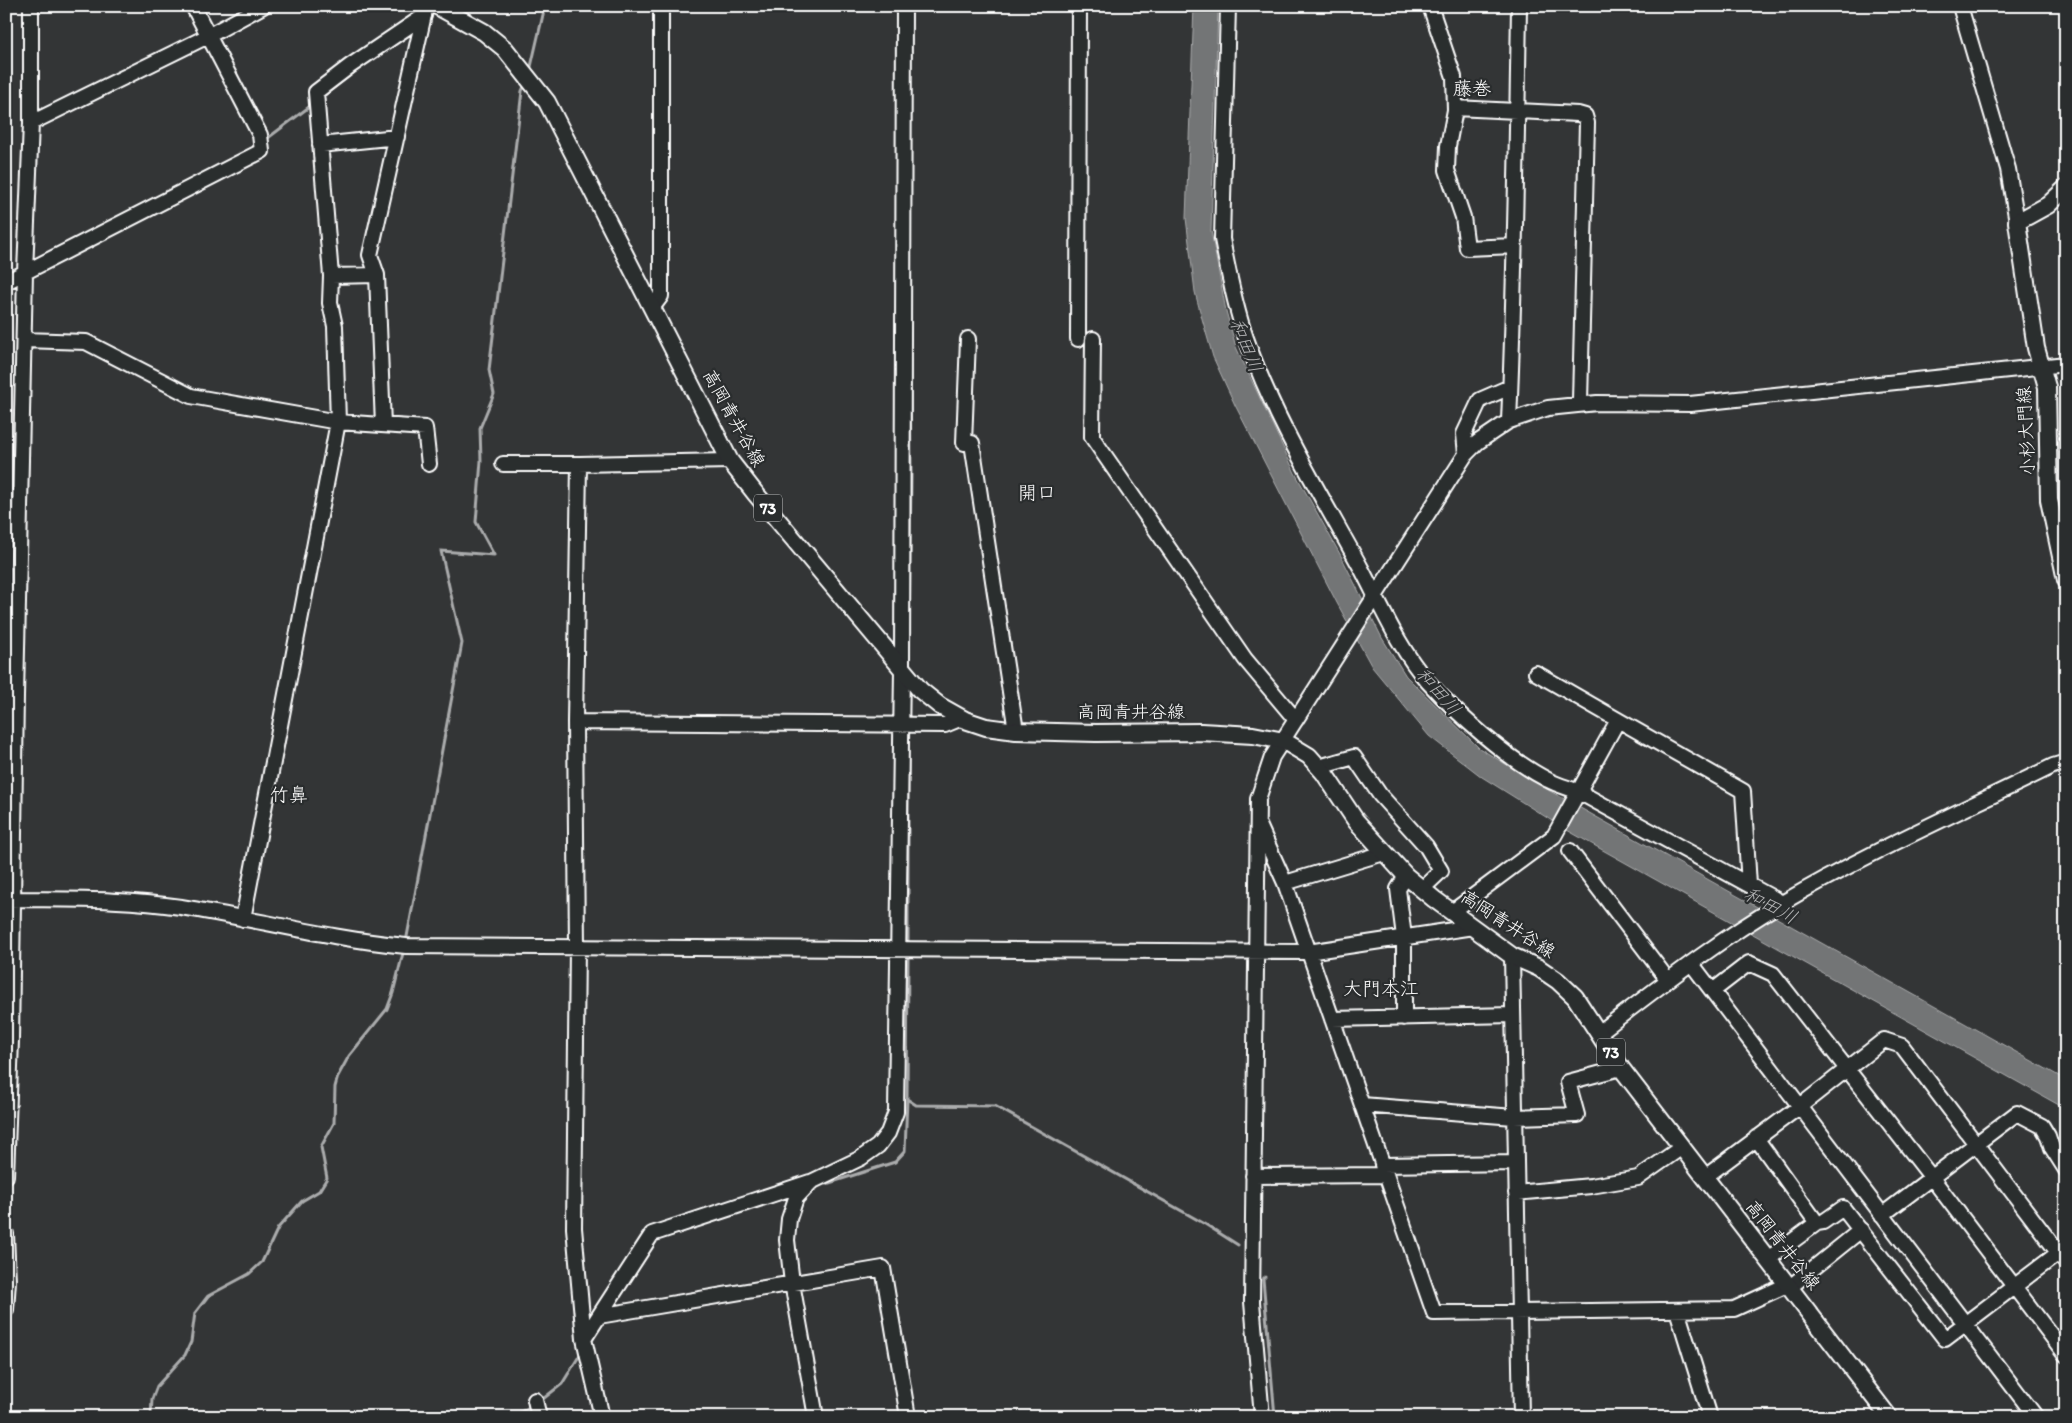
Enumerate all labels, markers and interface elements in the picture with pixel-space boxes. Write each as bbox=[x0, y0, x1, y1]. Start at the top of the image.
district label: 藤巻 bbox=[1453, 77, 1491, 100]
water label: 和田川 bbox=[1225, 314, 1268, 376]
street label: 高岡青井谷線 bbox=[698, 365, 770, 471]
street label: 小杉大門線 bbox=[2013, 385, 2039, 477]
district label: 開口 bbox=[1018, 481, 1056, 504]
road number: 73 bbox=[754, 494, 782, 522]
water label: 和田川 bbox=[1411, 662, 1466, 720]
street label: 高岡青井谷線 bbox=[1077, 701, 1185, 723]
district label: 竹鼻 bbox=[270, 783, 308, 806]
water label: 和田川 bbox=[1740, 882, 1801, 929]
street label: 高岡青井谷線 bbox=[1457, 885, 1559, 963]
district label: 大門本江 bbox=[1343, 977, 1419, 1000]
road number: 73 bbox=[1597, 1038, 1625, 1066]
street label: 高岡青井谷線 bbox=[1741, 1196, 1825, 1294]

